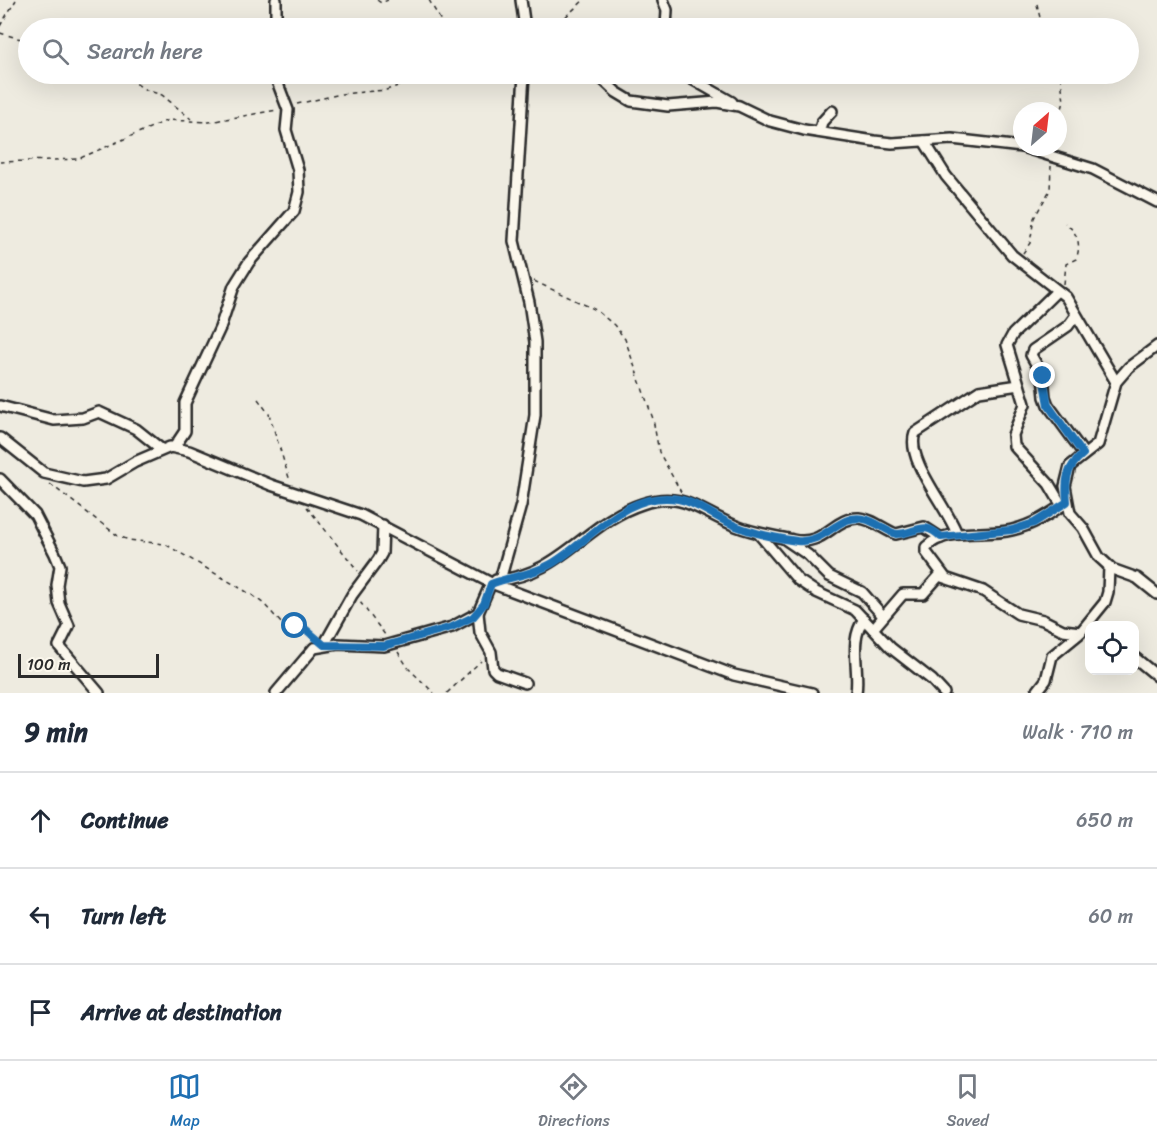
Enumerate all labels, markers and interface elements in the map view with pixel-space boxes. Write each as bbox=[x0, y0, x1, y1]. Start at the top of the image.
search box bbox=[18, 18, 1139, 84]
text: Search here bbox=[87, 32, 203, 71]
icon: search bbox=[39, 35, 72, 68]
north arrow bbox=[1013, 102, 1067, 156]
route end bbox=[1029, 362, 1055, 388]
route start bbox=[281, 612, 307, 638]
map controls bbox=[1085, 621, 1139, 675]
button: locate bbox=[1085, 621, 1139, 675]
text: 100 m bbox=[27, 650, 71, 679]
scale bar bbox=[18, 651, 159, 678]
text: 9 min bbox=[24, 709, 88, 755]
text: Walk · 710 m bbox=[1022, 715, 1133, 750]
text: Continue bbox=[81, 801, 169, 840]
text: 650 m bbox=[1076, 803, 1133, 838]
icon: ahead bbox=[24, 804, 57, 837]
text: Turn left bbox=[81, 897, 166, 936]
text: 60 m bbox=[1088, 899, 1133, 934]
icon: left bbox=[24, 900, 57, 933]
text: Arrive at destination bbox=[81, 993, 282, 1032]
icon: arrive bbox=[24, 996, 57, 1029]
tab: Map bbox=[168, 1070, 201, 1135]
tab: Directions bbox=[538, 1070, 610, 1135]
tab: Saved bbox=[946, 1070, 989, 1135]

